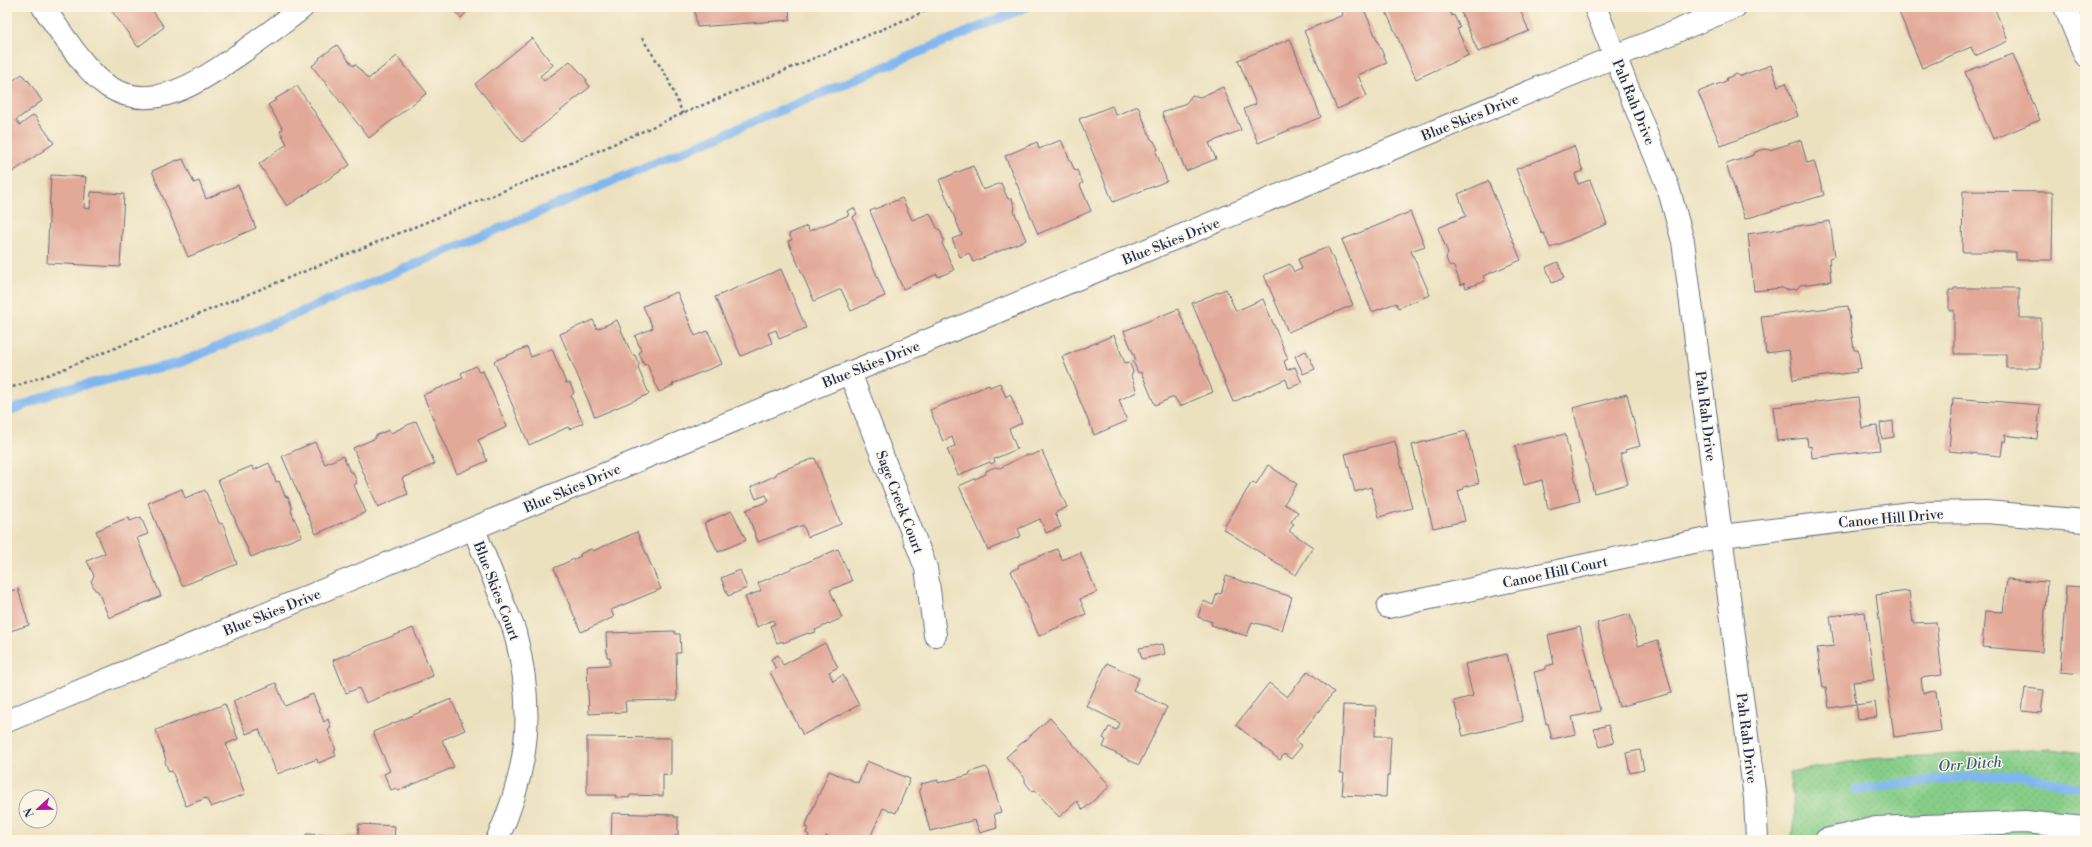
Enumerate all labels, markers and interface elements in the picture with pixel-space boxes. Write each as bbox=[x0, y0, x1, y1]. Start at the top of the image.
street label: Pah Rah Drive bbox=[1608, 57, 1658, 148]
street label: Blue Skies Drive bbox=[1418, 90, 1522, 146]
street label: Blue Skies Drive bbox=[1119, 214, 1223, 270]
street label: Blue Skies Drive bbox=[819, 337, 923, 393]
street label: Pah Rah Drive bbox=[1691, 370, 1719, 462]
street label: Sage Creek Court bbox=[871, 448, 927, 556]
street label: Blue Skies Drive bbox=[520, 460, 624, 518]
street label: Canoe Hill Drive bbox=[1838, 505, 1944, 533]
street label: Blue Skies Court bbox=[469, 538, 523, 644]
street label: Canoe Hill Court bbox=[1501, 553, 1609, 593]
street label: Blue Skies Drive bbox=[220, 585, 324, 641]
street label: Pah Rah Drive bbox=[1732, 692, 1760, 784]
water label: Orr Ditch bbox=[1938, 753, 2003, 776]
north arrow bbox=[18, 789, 58, 829]
text: N bbox=[21, 805, 38, 819]

